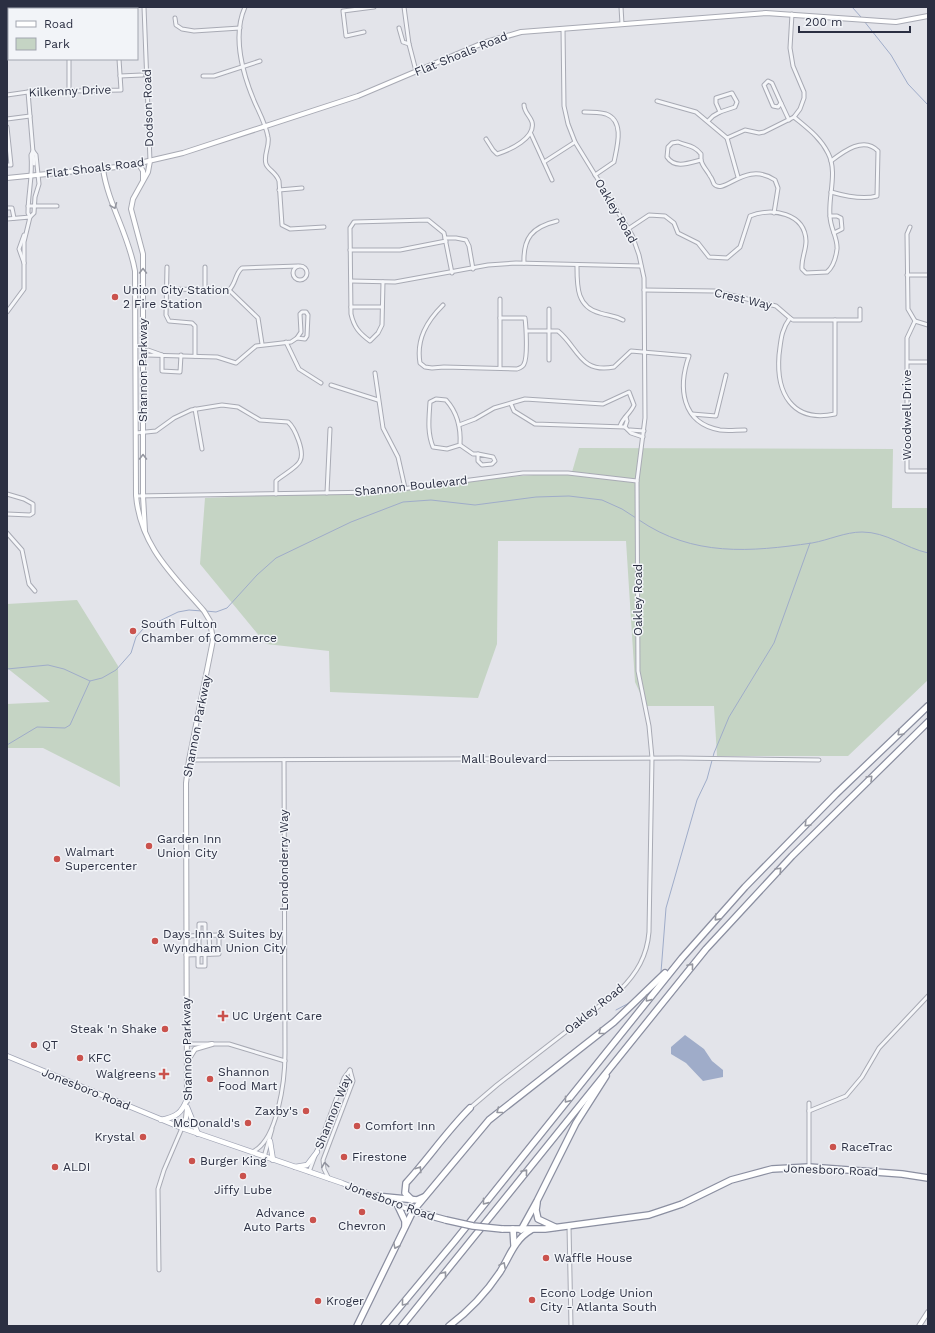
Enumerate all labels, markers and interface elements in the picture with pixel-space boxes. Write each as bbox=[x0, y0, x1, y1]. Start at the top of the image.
legend bbox=[8, 8, 138, 60]
scale bar bbox=[799, 8, 910, 34]
text: 200 m bbox=[805, 15, 842, 29]
text: Road bbox=[44, 17, 73, 31]
street label: Flat Shoals Road bbox=[412, 29, 510, 79]
text: Park bbox=[44, 37, 70, 51]
street label: Dodson Road bbox=[140, 69, 156, 147]
street label: Kilkenny Drive bbox=[28, 83, 112, 99]
street label: Flat Shoals Road bbox=[45, 155, 145, 181]
street label: Oakley Road bbox=[592, 176, 640, 246]
one-way arrow bbox=[109, 203, 117, 210]
one-way arrow bbox=[139, 268, 147, 274]
place label: Union City Station 2 Fire Station bbox=[123, 283, 229, 311]
street label: Crest Way bbox=[713, 286, 774, 313]
marker: Union City Station 2 Fire Station bbox=[110, 292, 120, 302]
street label: Shannon Parkway bbox=[136, 317, 150, 422]
street label: Woodwell Drive bbox=[900, 370, 914, 460]
one-way arrow bbox=[139, 454, 147, 460]
street label: Shannon Boulevard bbox=[354, 473, 468, 499]
street label: Oakley Road bbox=[631, 564, 645, 636]
place label: South Fulton Chamber of Commerce bbox=[141, 617, 277, 645]
marker: South Fulton Chamber of Commerce bbox=[128, 626, 138, 636]
street label: Shannon Parkway bbox=[180, 673, 214, 778]
one-way arrow bbox=[897, 728, 905, 736]
street label: Mall Boulevard bbox=[461, 752, 547, 766]
one-way arrow bbox=[865, 775, 873, 783]
street label: Londonderry Way bbox=[277, 808, 291, 911]
one-way arrow bbox=[804, 819, 812, 827]
place label: Garden Inn Union City bbox=[157, 832, 222, 860]
marker: Garden Inn Union City bbox=[144, 841, 154, 851]
place label: Walmart Supercenter bbox=[65, 845, 137, 873]
marker: Walmart Supercenter bbox=[52, 854, 62, 864]
one-way arrow bbox=[774, 867, 781, 875]
one-way arrow bbox=[714, 913, 722, 921]
place label: Days Inn & Suites by Wyndham Union City bbox=[163, 927, 287, 955]
marker: Days Inn & Suites by Wyndham Union City bbox=[150, 936, 160, 946]
one-way arrow bbox=[687, 964, 694, 971]
street label: Oakley Road bbox=[562, 981, 626, 1037]
one-way arrow bbox=[646, 995, 653, 1002]
street label: Shannon Parkway bbox=[179, 996, 195, 1101]
place label: UC Urgent Care bbox=[232, 1009, 322, 1023]
marker: UC Urgent Care bbox=[217, 1010, 229, 1022]
place label: Steak 'n Shake bbox=[70, 1022, 157, 1036]
marker: Steak 'n Shake bbox=[160, 1024, 170, 1034]
one-way arrow bbox=[599, 1027, 606, 1034]
place label: QT bbox=[42, 1038, 58, 1052]
marker: QT bbox=[29, 1040, 39, 1050]
place label: KFC bbox=[88, 1051, 111, 1065]
marker: KFC bbox=[75, 1053, 85, 1063]
street label: Jonesboro Road bbox=[40, 1065, 132, 1113]
place label: Shannon Food Mart bbox=[218, 1065, 277, 1093]
place label: Walgreens bbox=[96, 1067, 156, 1081]
marker: Walgreens bbox=[159, 1069, 169, 1079]
street label: Shannon Way bbox=[312, 1072, 355, 1151]
marker: Shannon Food Mart bbox=[205, 1074, 215, 1084]
one-way arrow bbox=[564, 1096, 571, 1103]
place label: Zaxby's bbox=[255, 1104, 298, 1118]
marker: Zaxby's bbox=[301, 1106, 311, 1116]
one-way arrow bbox=[497, 1107, 504, 1114]
place label: McDonald's bbox=[173, 1116, 240, 1130]
marker: McDonald's bbox=[243, 1118, 253, 1128]
place label: Comfort Inn bbox=[365, 1119, 436, 1133]
marker: Comfort Inn bbox=[352, 1121, 362, 1131]
place label: Krystal bbox=[94, 1130, 135, 1144]
marker: Krystal bbox=[138, 1132, 148, 1142]
place label: RaceTrac bbox=[841, 1140, 893, 1154]
marker: RaceTrac bbox=[828, 1142, 838, 1152]
place label: Firestone bbox=[352, 1150, 407, 1164]
marker: Firestone bbox=[339, 1152, 349, 1162]
place label: Burger King bbox=[200, 1154, 267, 1168]
marker: Burger King bbox=[187, 1156, 197, 1166]
place label: ALDI bbox=[63, 1160, 90, 1174]
one-way arrow bbox=[321, 1161, 330, 1168]
street label: Jonesboro Road bbox=[783, 1161, 879, 1179]
marker: ALDI bbox=[50, 1162, 60, 1172]
one-way arrow bbox=[414, 1166, 421, 1173]
one-way arrow bbox=[520, 1170, 527, 1177]
marker: Jiffy Lube bbox=[238, 1171, 248, 1181]
street label: Jonesboro Road bbox=[343, 1178, 437, 1224]
place label: Jiffy Lube bbox=[214, 1183, 272, 1197]
one-way arrow bbox=[483, 1197, 490, 1204]
place label: Advance Auto Parts bbox=[243, 1206, 305, 1234]
marker: Chevron bbox=[357, 1207, 367, 1217]
marker: Advance Auto Parts bbox=[308, 1215, 318, 1225]
place label: Chevron bbox=[338, 1219, 386, 1233]
one-way arrow bbox=[393, 1242, 401, 1249]
place label: Waffle House bbox=[554, 1251, 633, 1265]
marker: Waffle House bbox=[541, 1253, 551, 1263]
one-way arrow bbox=[499, 1262, 506, 1269]
one-way arrow bbox=[439, 1271, 446, 1278]
place label: Econo Lodge Union City - Atlanta South bbox=[540, 1286, 657, 1314]
place label: Kroger bbox=[326, 1294, 364, 1308]
marker: Econo Lodge Union City - Atlanta South bbox=[527, 1295, 537, 1305]
marker: Kroger bbox=[313, 1296, 323, 1306]
one-way arrow bbox=[401, 1298, 408, 1306]

